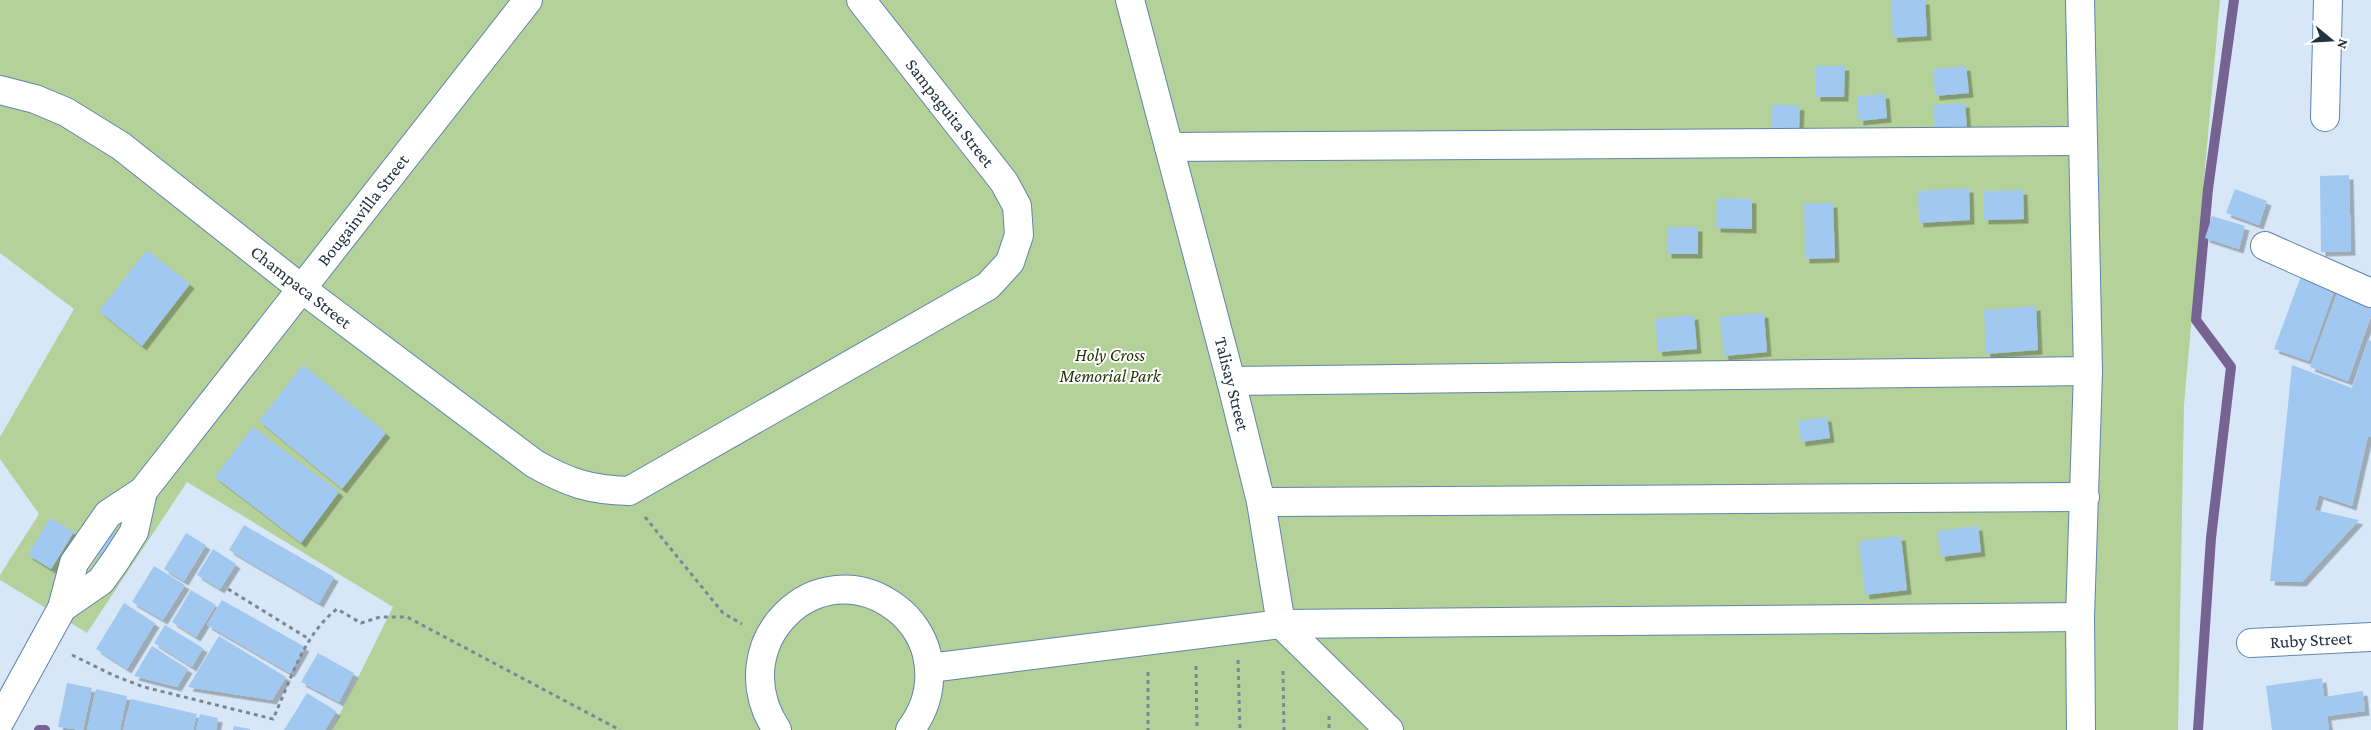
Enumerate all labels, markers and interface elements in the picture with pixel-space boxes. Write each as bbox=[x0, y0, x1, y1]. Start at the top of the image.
north arrow bbox=[2306, 15, 2356, 65]
text: N bbox=[2334, 37, 2352, 51]
street label: Sampaguita Street bbox=[902, 55, 999, 172]
street label: Bougainvilla Street bbox=[313, 149, 413, 270]
street label: Champaca Street bbox=[247, 242, 356, 333]
street label: Talisay Street bbox=[1211, 335, 1254, 434]
park label: Holy Cross Memorial Park bbox=[1058, 345, 1162, 386]
street label: Ruby Street bbox=[2269, 628, 2354, 652]

